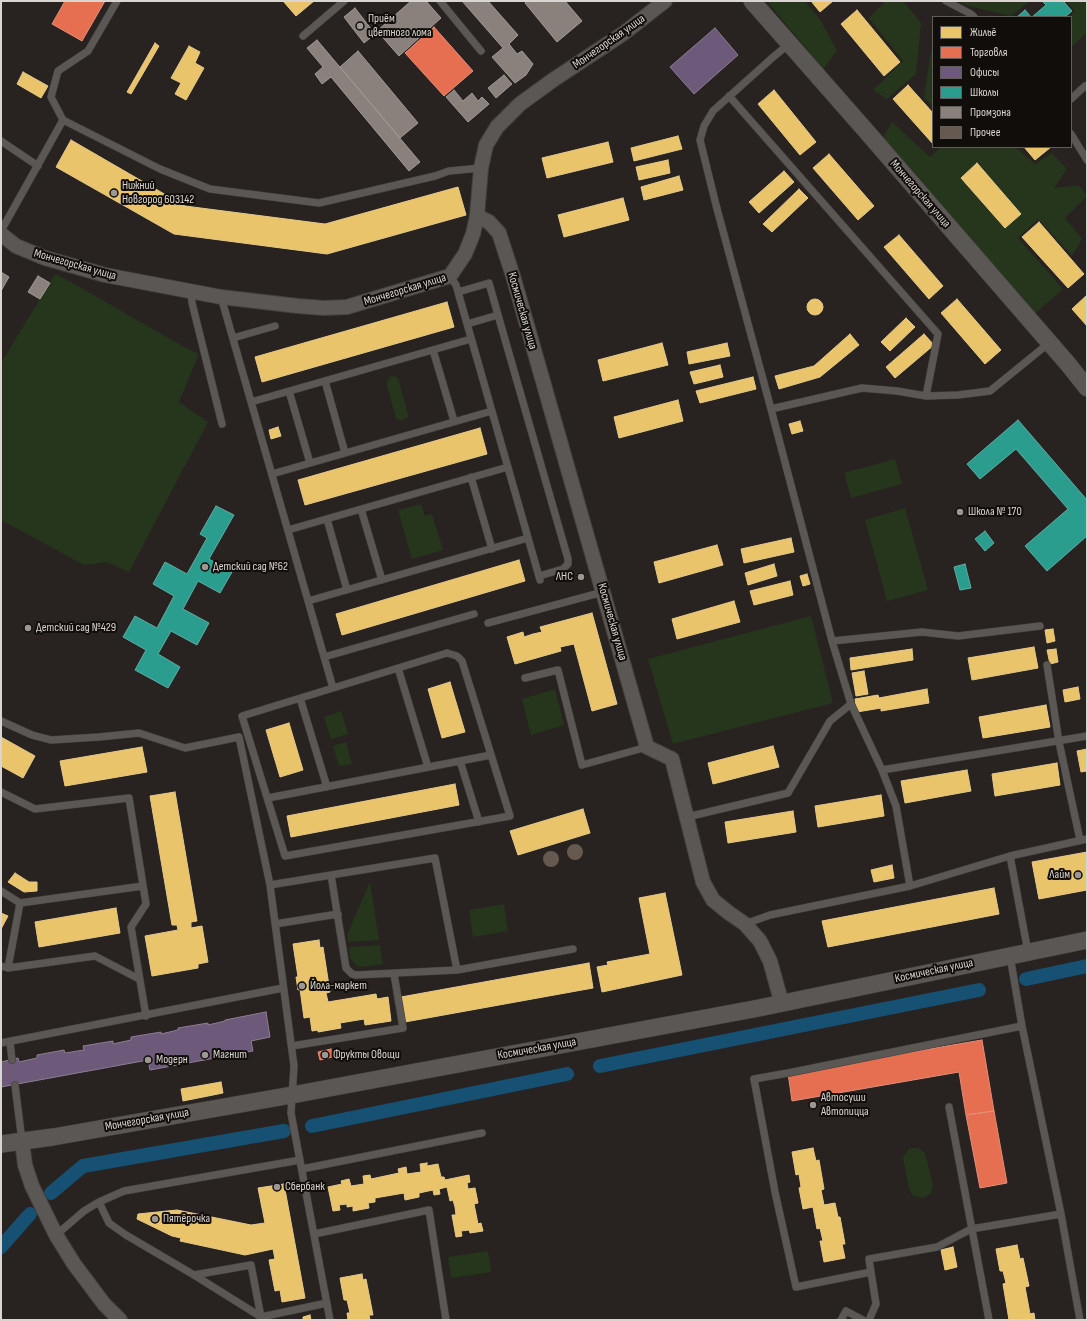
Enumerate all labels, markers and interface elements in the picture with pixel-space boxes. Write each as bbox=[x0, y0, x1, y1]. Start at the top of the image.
place label: Приём цветного лома bbox=[368, 12, 432, 40]
street label: Мончегорская улица bbox=[570, 12, 648, 72]
legend bbox=[932, 16, 1072, 148]
marker: Приём цветного лома bbox=[355, 21, 365, 31]
text: Жильё bbox=[970, 25, 996, 40]
text: Торговля bbox=[970, 45, 1007, 60]
text: Офисы bbox=[970, 65, 999, 80]
text: Школы bbox=[970, 85, 999, 100]
text: Промзона bbox=[970, 105, 1011, 120]
text: Прочее bbox=[970, 125, 1001, 140]
street label: Мончегорская улица bbox=[887, 157, 953, 231]
place label: Нижний Новгород 603142 bbox=[122, 179, 194, 207]
marker: Нижний Новгород 603142 bbox=[109, 188, 119, 198]
street label: Мончегорская улица bbox=[32, 246, 118, 284]
street label: Мончегорская улица bbox=[362, 271, 448, 309]
street label: Космическая улица bbox=[504, 271, 540, 351]
place label: Школа № 170 bbox=[968, 505, 1022, 519]
marker: Школа № 170 bbox=[955, 507, 965, 517]
place label: Детский сад №62 bbox=[213, 560, 288, 574]
marker: Детский сад №62 bbox=[200, 562, 210, 572]
place label: ЛНС bbox=[556, 570, 573, 584]
marker: ЛНС bbox=[576, 572, 586, 582]
street label: Космическая улица bbox=[594, 582, 630, 662]
place label: Детский сад №429 bbox=[36, 621, 116, 635]
marker: Детский сад №429 bbox=[23, 623, 33, 633]
place label: Лайм bbox=[1049, 868, 1070, 882]
marker: Лайм bbox=[1073, 870, 1083, 880]
street label: Космическая улица bbox=[894, 956, 974, 986]
place label: Йола-маркет bbox=[310, 979, 367, 993]
marker: Йола-маркет bbox=[297, 981, 307, 991]
street label: Космическая улица bbox=[497, 1035, 577, 1063]
place label: Магнит bbox=[213, 1048, 247, 1062]
place label: Фрукты Овощи bbox=[333, 1048, 400, 1062]
marker: Магнит bbox=[200, 1050, 210, 1060]
marker: Фрукты Овощи bbox=[320, 1050, 330, 1060]
place label: Модерн bbox=[156, 1053, 188, 1067]
marker: Модерн bbox=[143, 1055, 153, 1065]
place label: Автосуши Автопицца bbox=[821, 1091, 869, 1119]
marker: Автосуши Автопицца bbox=[808, 1100, 818, 1110]
street label: Мончегорская улица bbox=[104, 1106, 190, 1134]
place label: Сбербанк bbox=[285, 1180, 325, 1194]
marker: Сбербанк bbox=[272, 1182, 282, 1192]
place label: Пятёрочка bbox=[163, 1212, 210, 1226]
marker: Пятёрочка bbox=[150, 1214, 160, 1224]

